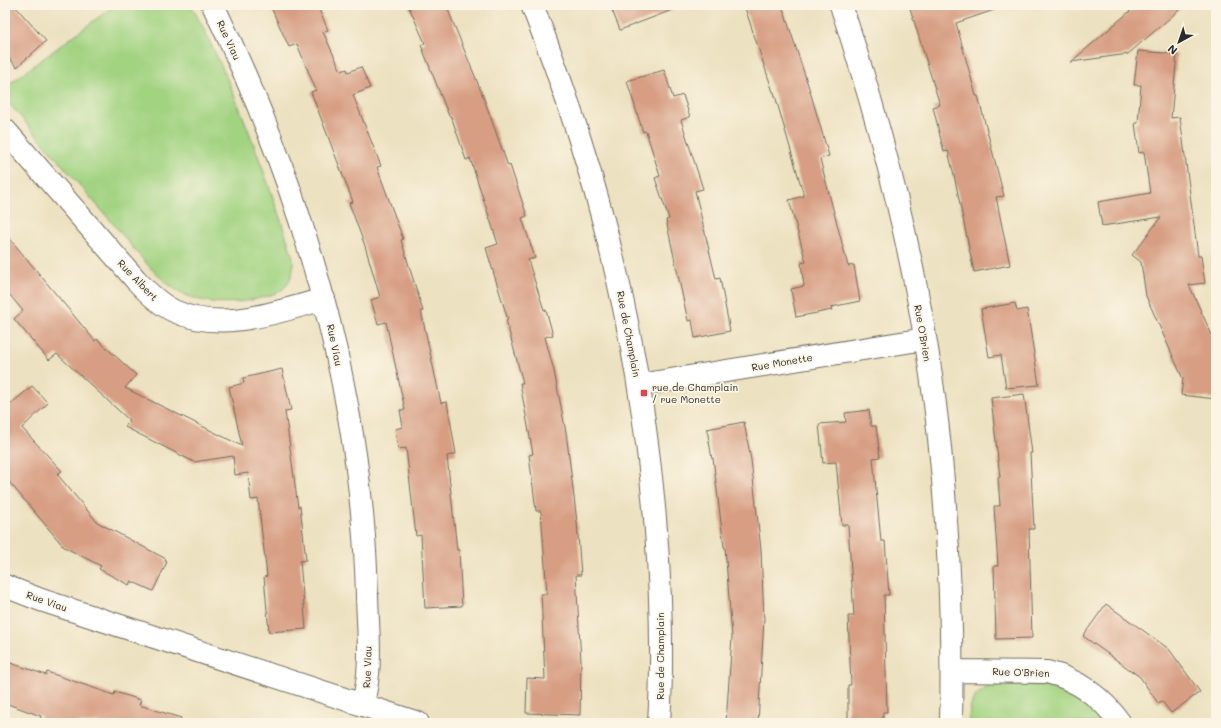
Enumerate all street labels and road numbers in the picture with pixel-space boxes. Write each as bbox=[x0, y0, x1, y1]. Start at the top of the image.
street label: Rue Viau bbox=[214, 18, 244, 62]
street label: Rue Albert bbox=[115, 256, 161, 304]
street label: Rue de Champlain bbox=[614, 290, 644, 378]
street label: Rue O'Brien bbox=[911, 304, 935, 362]
street label: Rue Viau bbox=[324, 323, 346, 367]
street label: Rue Monette bbox=[750, 350, 814, 374]
street label: Rue Viau bbox=[25, 587, 69, 615]
street label: Rue de Champlain bbox=[653, 612, 667, 700]
street label: Rue Viau bbox=[359, 646, 375, 688]
street label: Rue O'Brien bbox=[992, 664, 1050, 680]

